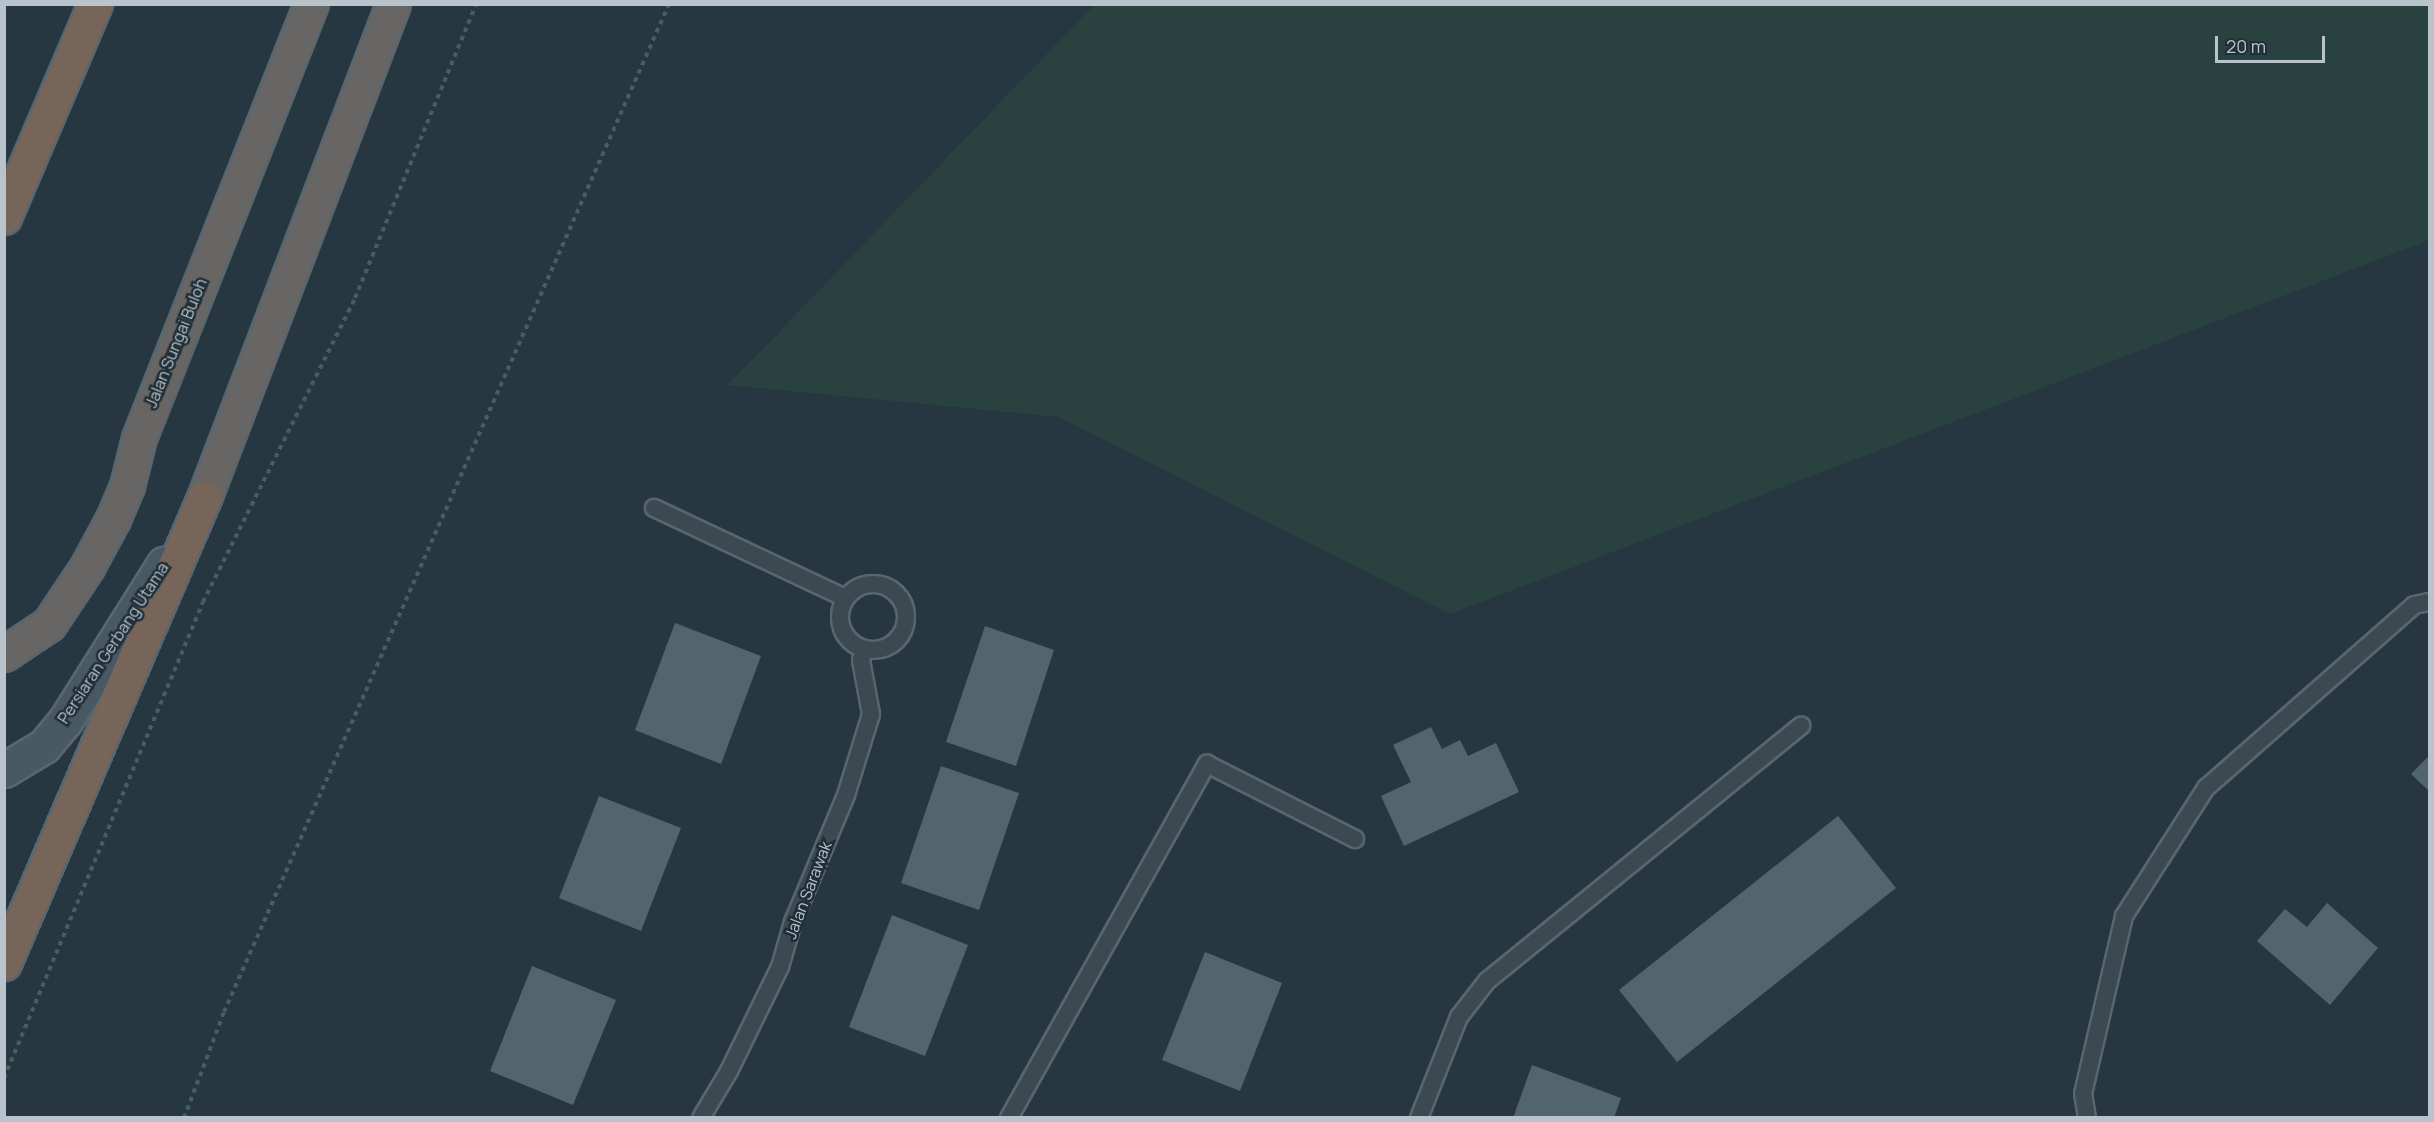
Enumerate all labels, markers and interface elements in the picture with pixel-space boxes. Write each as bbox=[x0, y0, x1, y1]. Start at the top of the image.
scale bar bbox=[2218, 24, 2328, 62]
text: 20 m bbox=[2226, 34, 2266, 58]
street label: Jalan Sungai Buloh bbox=[141, 276, 211, 410]
street label: Persiaran Gerbang Utama bbox=[54, 559, 172, 727]
street label: Jalan Sarawak bbox=[781, 838, 835, 942]

